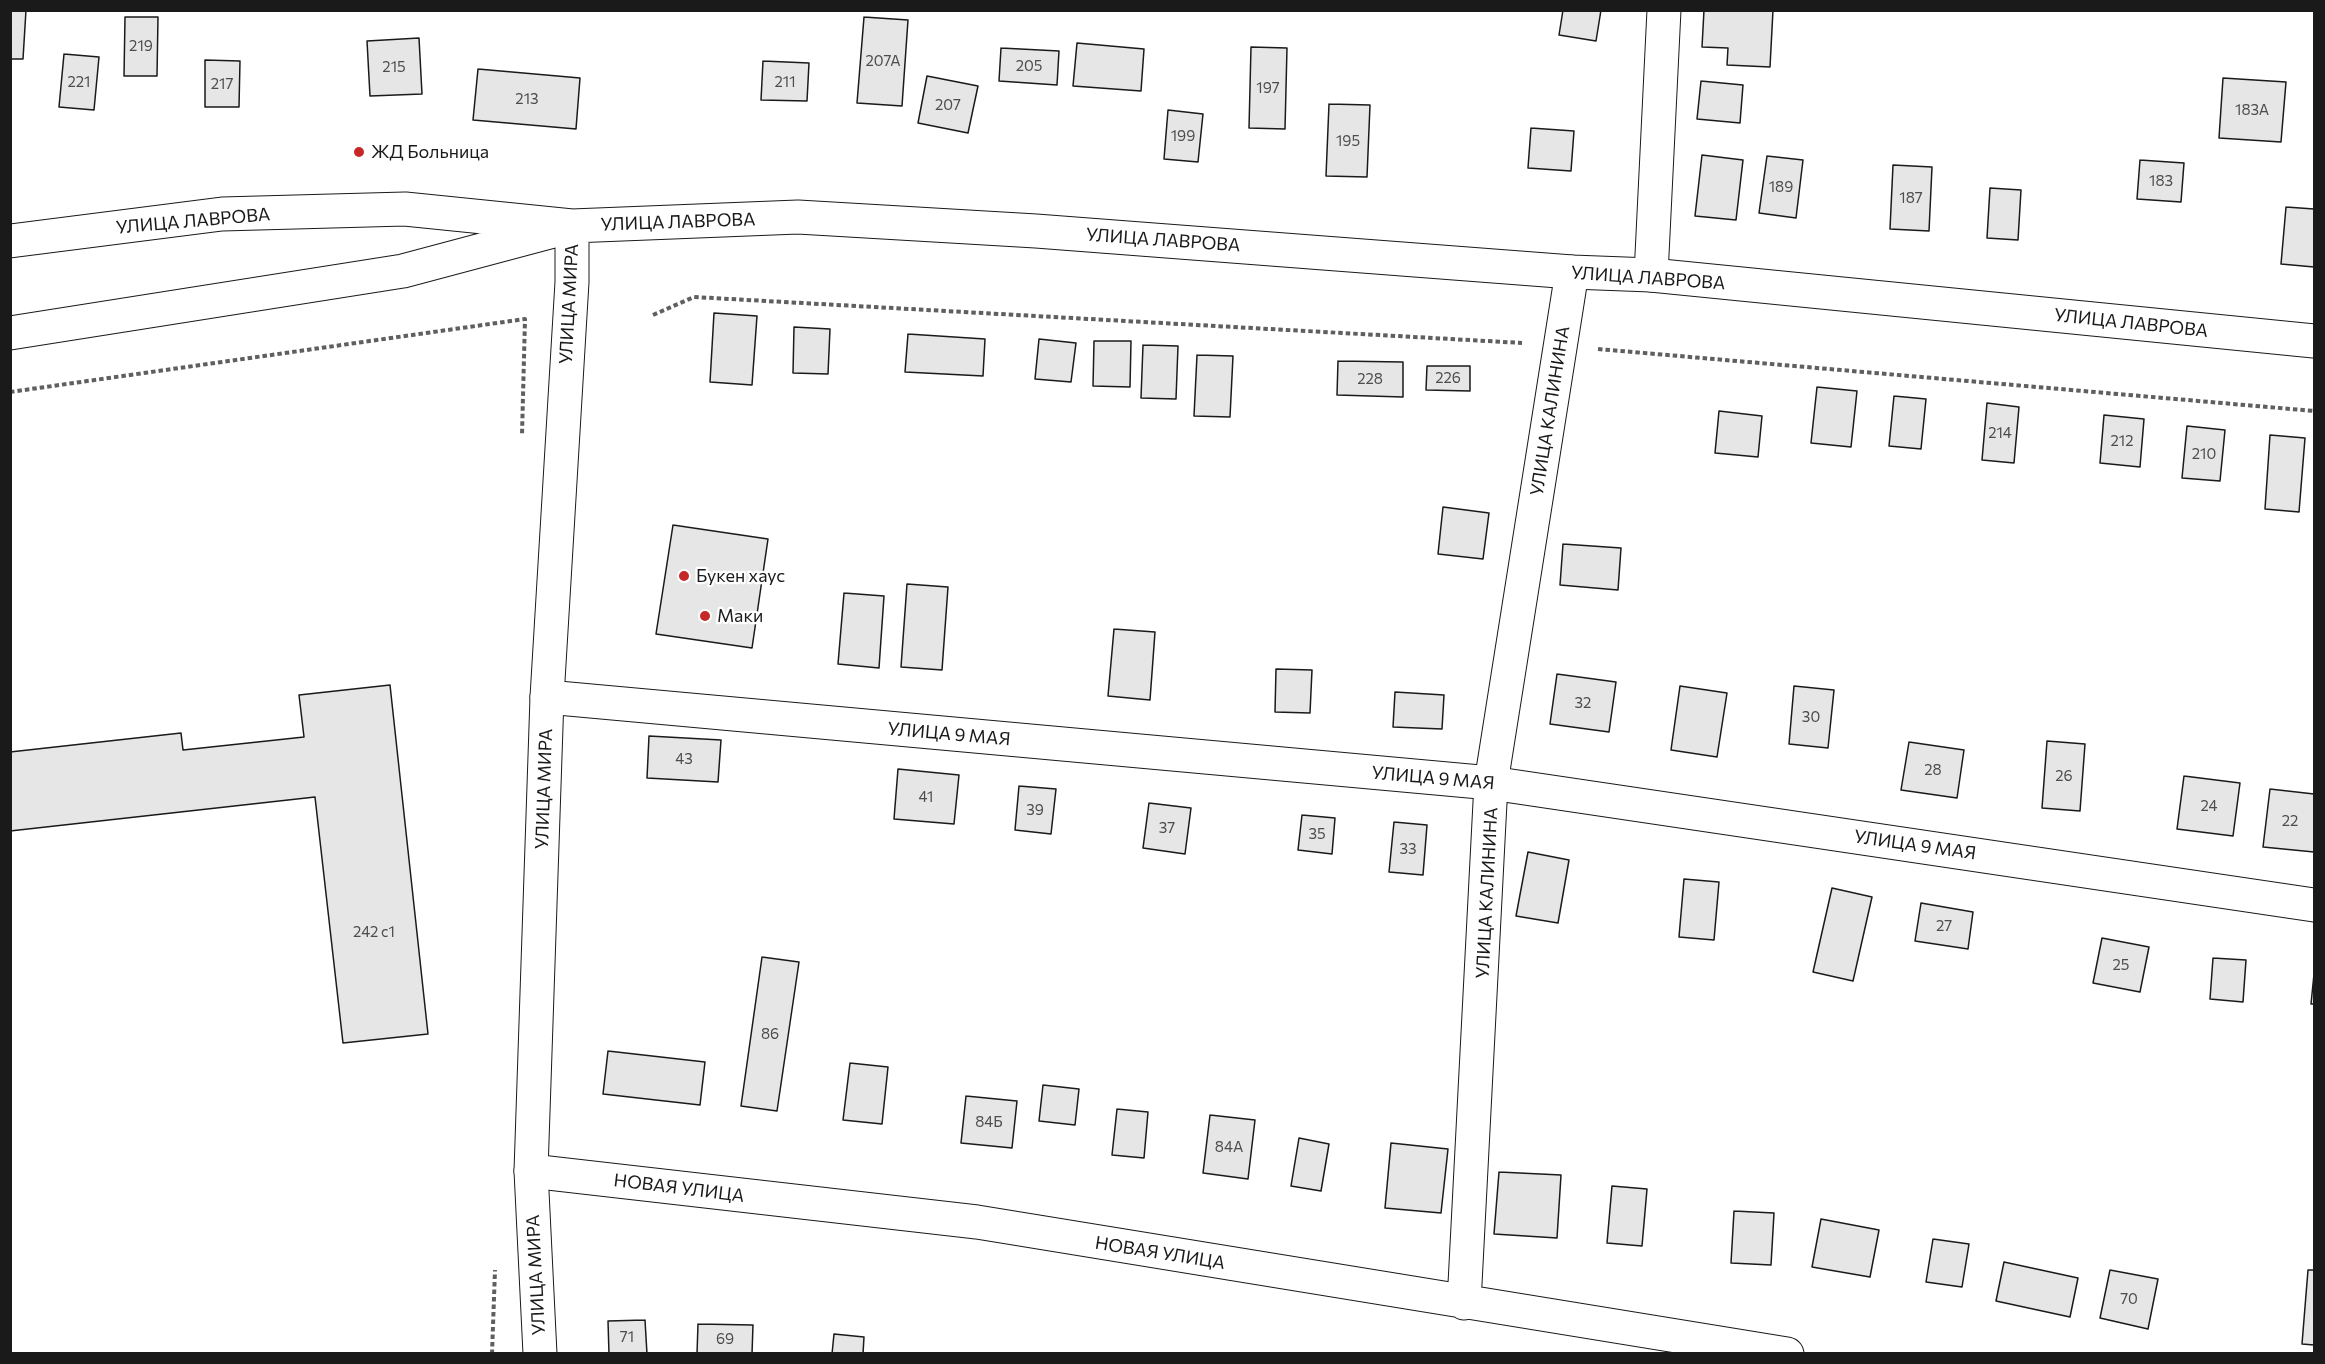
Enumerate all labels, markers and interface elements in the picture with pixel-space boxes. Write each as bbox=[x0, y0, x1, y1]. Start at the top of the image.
house number: 219 bbox=[129, 37, 153, 55]
house number: 207А bbox=[865, 52, 901, 70]
house number: 205 bbox=[1016, 57, 1042, 75]
house number: 215 bbox=[382, 58, 406, 76]
house number: 221 bbox=[67, 73, 91, 91]
house number: 211 bbox=[774, 73, 796, 91]
house number: 217 bbox=[211, 75, 233, 93]
house number: 197 bbox=[1256, 79, 1280, 97]
house number: 213 bbox=[515, 90, 539, 108]
house number: 207 bbox=[935, 96, 961, 114]
house number: 183А bbox=[2235, 101, 2269, 119]
house number: 199 bbox=[1171, 127, 1195, 145]
house number: 195 bbox=[1336, 132, 1360, 150]
place label: ЖД Больница bbox=[371, 141, 489, 163]
marker: ЖД Больница bbox=[352, 145, 366, 159]
house number: 183 bbox=[2149, 172, 2173, 190]
house number: 189 bbox=[1769, 178, 1793, 196]
house number: 187 bbox=[1899, 189, 1923, 207]
street label: УЛИЦА ЛАВРОВА bbox=[115, 203, 271, 239]
street label: УЛИЦА ЛАВРОВА bbox=[600, 209, 756, 235]
street label: УЛИЦА ЛАВРОВА bbox=[1085, 224, 1241, 256]
street label: УЛИЦА МИРА bbox=[555, 243, 583, 365]
street label: УЛИЦА ЛАВРОВА bbox=[1570, 262, 1726, 294]
street label: УЛИЦА ЛАВРОВА bbox=[2053, 304, 2209, 342]
street label: УЛИЦА КАЛИНИНА bbox=[1526, 324, 1574, 498]
house number: 226 bbox=[1435, 369, 1461, 387]
house number: 228 bbox=[1357, 370, 1383, 388]
house number: 214 bbox=[1988, 424, 2012, 442]
house number: 212 bbox=[2110, 432, 2134, 450]
house number: 210 bbox=[2192, 445, 2216, 463]
place label: Букен хаус bbox=[696, 565, 785, 587]
marker: Букен хаус bbox=[677, 569, 691, 583]
place label: Маки bbox=[717, 605, 763, 627]
marker: Маки bbox=[698, 609, 712, 623]
house number: 32 bbox=[1575, 694, 1591, 712]
house number: 30 bbox=[1802, 708, 1820, 726]
street label: УЛИЦА 9 МАЯ bbox=[887, 718, 1011, 750]
street label: УЛИЦА МИРА bbox=[531, 728, 557, 850]
house number: 43 bbox=[675, 750, 693, 768]
house number: 28 bbox=[1924, 761, 1942, 779]
street label: УЛИЦА 9 МАЯ bbox=[1371, 762, 1495, 794]
house number: 26 bbox=[2055, 767, 2073, 785]
house number: 41 bbox=[919, 788, 933, 806]
house number: 24 bbox=[2200, 797, 2218, 815]
house number: 39 bbox=[1026, 801, 1044, 819]
street label: УЛИЦА КАЛИНИНА bbox=[1472, 807, 1502, 979]
house number: 22 bbox=[2282, 812, 2298, 830]
house number: 37 bbox=[1159, 819, 1175, 837]
house number: 35 bbox=[1308, 825, 1326, 843]
street label: УЛИЦА 9 МАЯ bbox=[1852, 826, 1978, 864]
house number: 33 bbox=[1399, 840, 1417, 858]
house number: 27 bbox=[1936, 917, 1952, 935]
house number: 242 с1 bbox=[353, 923, 395, 941]
house number: 25 bbox=[2113, 956, 2129, 974]
house number: 86 bbox=[761, 1025, 779, 1043]
house number: 84Б bbox=[975, 1113, 1003, 1131]
house number: 84А bbox=[1215, 1138, 1243, 1156]
street label: НОВАЯ УЛИЦА bbox=[612, 1169, 746, 1207]
street label: УЛИЦА МИРА bbox=[522, 1214, 550, 1336]
street label: НОВАЯ УЛИЦА bbox=[1093, 1232, 1227, 1274]
house number: 70 bbox=[2120, 1290, 2138, 1308]
house number: 71 bbox=[620, 1328, 634, 1346]
house number: 69 bbox=[716, 1330, 734, 1348]

